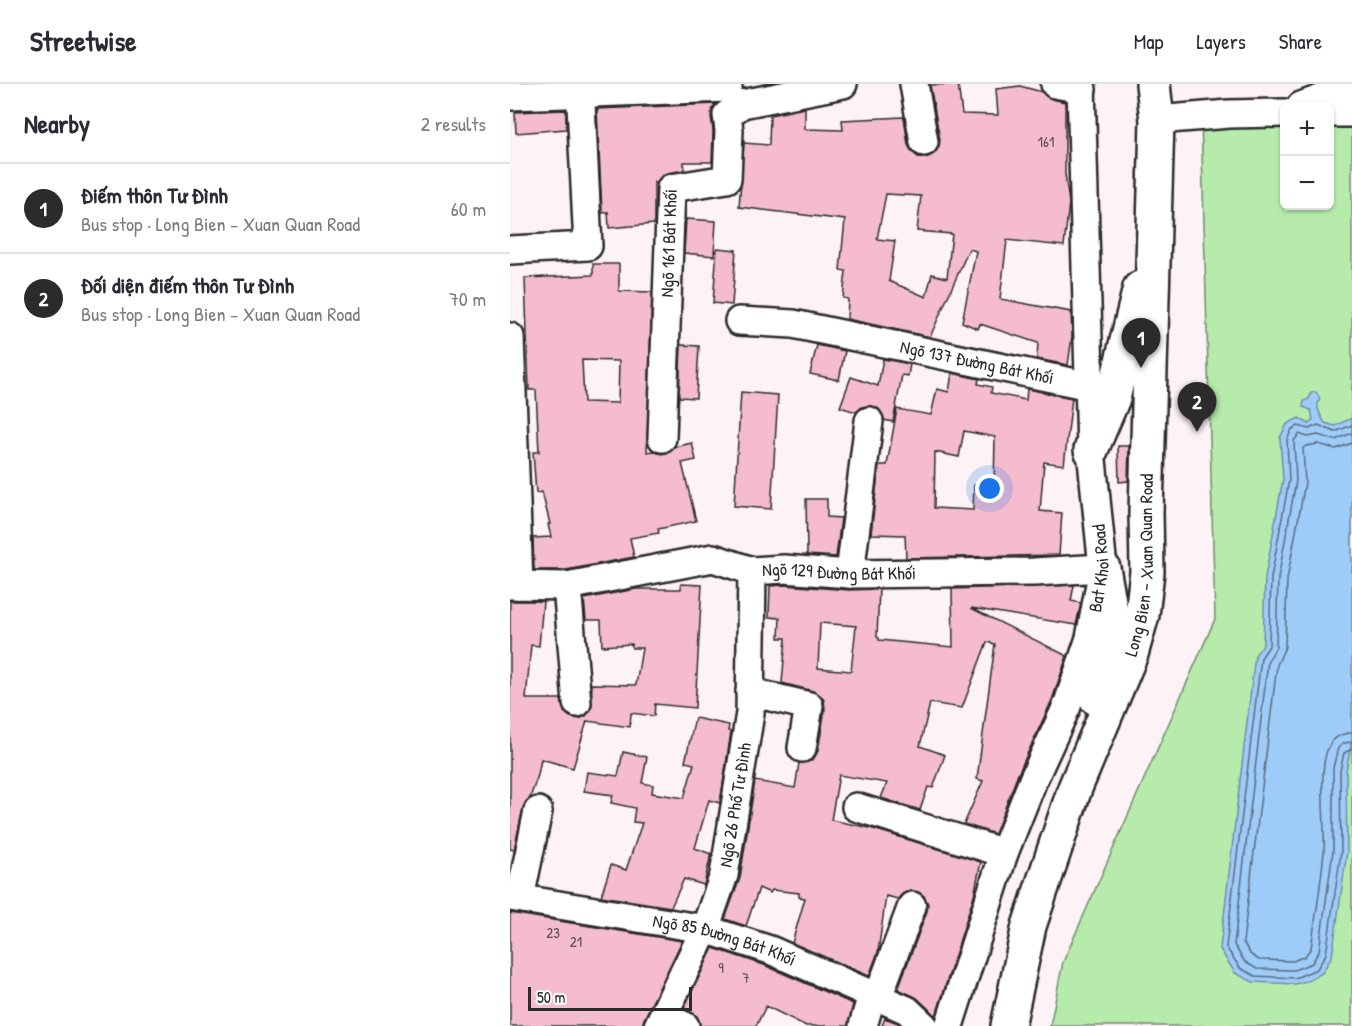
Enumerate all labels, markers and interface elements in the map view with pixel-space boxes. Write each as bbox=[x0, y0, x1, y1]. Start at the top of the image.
text: Streetwise bbox=[30, 22, 136, 60]
text: Map bbox=[1134, 27, 1163, 56]
text: Layers bbox=[1196, 27, 1246, 56]
text: Share bbox=[1279, 27, 1322, 56]
map controls bbox=[1280, 102, 1334, 210]
button: + bbox=[1280, 102, 1334, 156]
text: Nearby bbox=[24, 106, 90, 141]
text: 2 results bbox=[421, 110, 486, 137]
house number: 161 bbox=[1038, 131, 1054, 152]
button: − bbox=[1280, 156, 1334, 210]
text: Điếm thôn Tư Đình bbox=[81, 180, 228, 210]
street label: Ngõ 161 Bát Khối bbox=[654, 189, 683, 298]
text: 1 bbox=[40, 195, 47, 222]
text: 60 m bbox=[451, 195, 486, 222]
text: Bus stop · Long Bien – Xuan Quan Road bbox=[81, 210, 360, 237]
text: Đối diện điếm thôn Tư Đình bbox=[81, 270, 294, 300]
text: 2 bbox=[39, 285, 48, 312]
text: 70 m bbox=[449, 285, 486, 312]
text: Bus stop · Long Bien – Xuan Quan Road bbox=[81, 300, 360, 327]
pin: 1 bbox=[1122, 318, 1160, 368]
street label: Ngõ 137 Đường Bát Khối bbox=[898, 334, 1056, 390]
pin: 2 bbox=[1178, 382, 1216, 432]
street label: Long Bien – Xuan Quan Road bbox=[1118, 473, 1159, 659]
your location bbox=[975, 474, 1004, 503]
street label: Bat Khoi Road bbox=[1082, 523, 1115, 614]
street label: Ngõ 129 Đường Bát Khối bbox=[761, 556, 916, 586]
street label: Ngõ 26 Phố Tư Đình bbox=[712, 740, 757, 869]
street label: Ngõ 85 Đường Bát Khối bbox=[651, 908, 800, 972]
house number: 23 bbox=[546, 922, 560, 943]
house number: 21 bbox=[570, 931, 582, 952]
house number: 9 bbox=[718, 957, 724, 978]
house number: 7 bbox=[742, 967, 750, 988]
scale bar bbox=[528, 984, 692, 1012]
text: 50 m bbox=[537, 986, 566, 1008]

